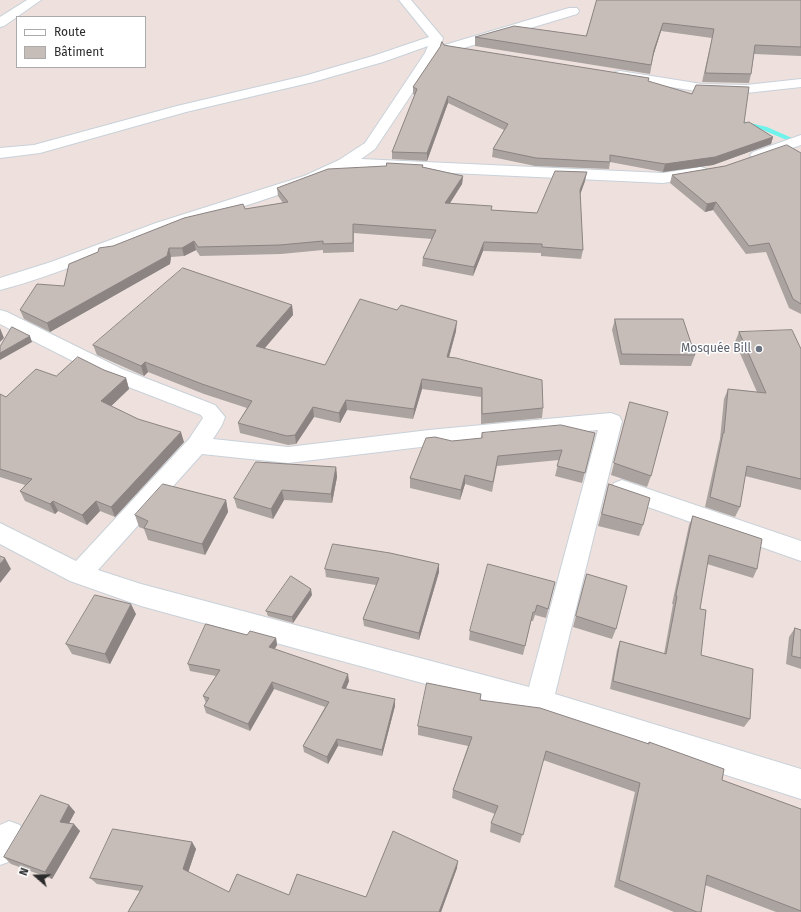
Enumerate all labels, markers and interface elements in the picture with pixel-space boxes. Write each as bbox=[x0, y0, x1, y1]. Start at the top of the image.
legend bbox=[16, 16, 146, 68]
text: Route bbox=[54, 25, 86, 39]
text: Bâtiment bbox=[54, 45, 104, 59]
place label: Mosquée Bill bbox=[681, 342, 751, 356]
marker: Mosquée Bill bbox=[754, 344, 764, 354]
north arrow bbox=[16, 856, 56, 896]
text: N bbox=[17, 866, 32, 877]

